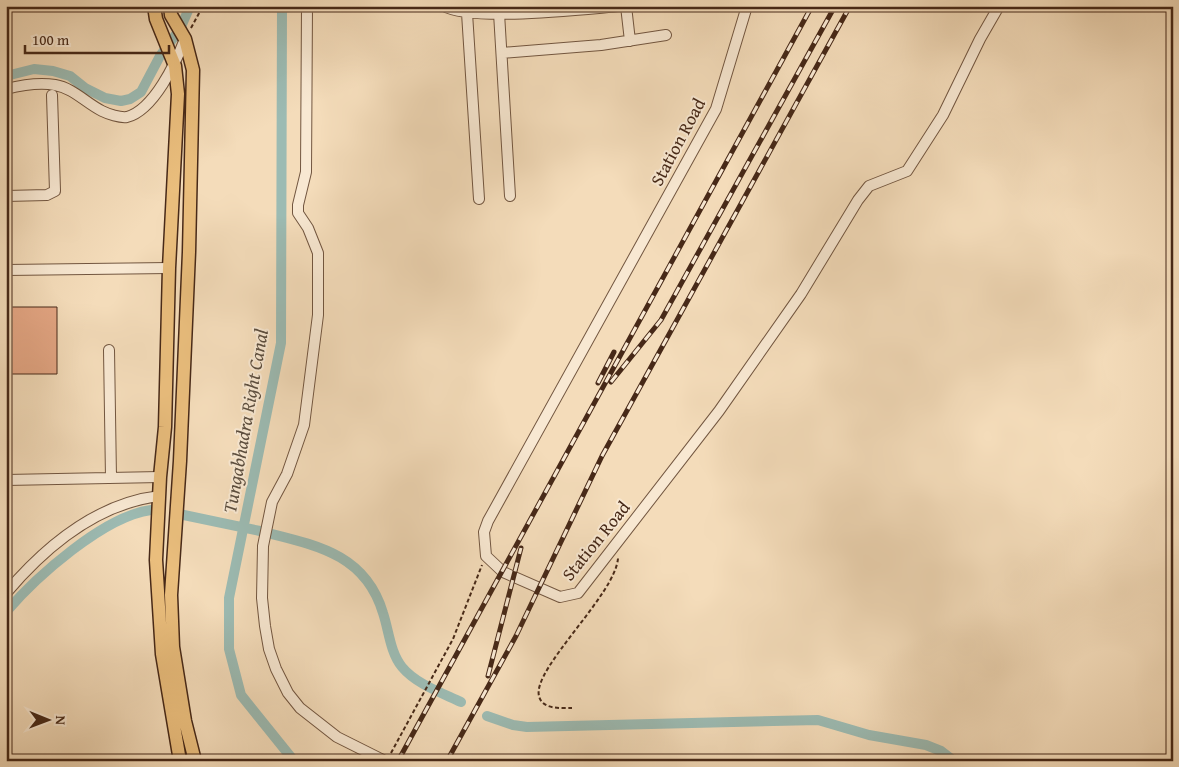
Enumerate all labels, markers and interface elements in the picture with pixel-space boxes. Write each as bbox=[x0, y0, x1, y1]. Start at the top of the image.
scale bar bbox=[25, 22, 169, 54]
text: 100 m bbox=[32, 29, 70, 50]
street label: Station Road bbox=[643, 93, 712, 190]
water label: Tungabhadra Right Canal bbox=[215, 326, 275, 515]
street label: Station Road bbox=[555, 495, 637, 586]
north arrow bbox=[22, 694, 72, 744]
text: N bbox=[51, 715, 71, 726]

